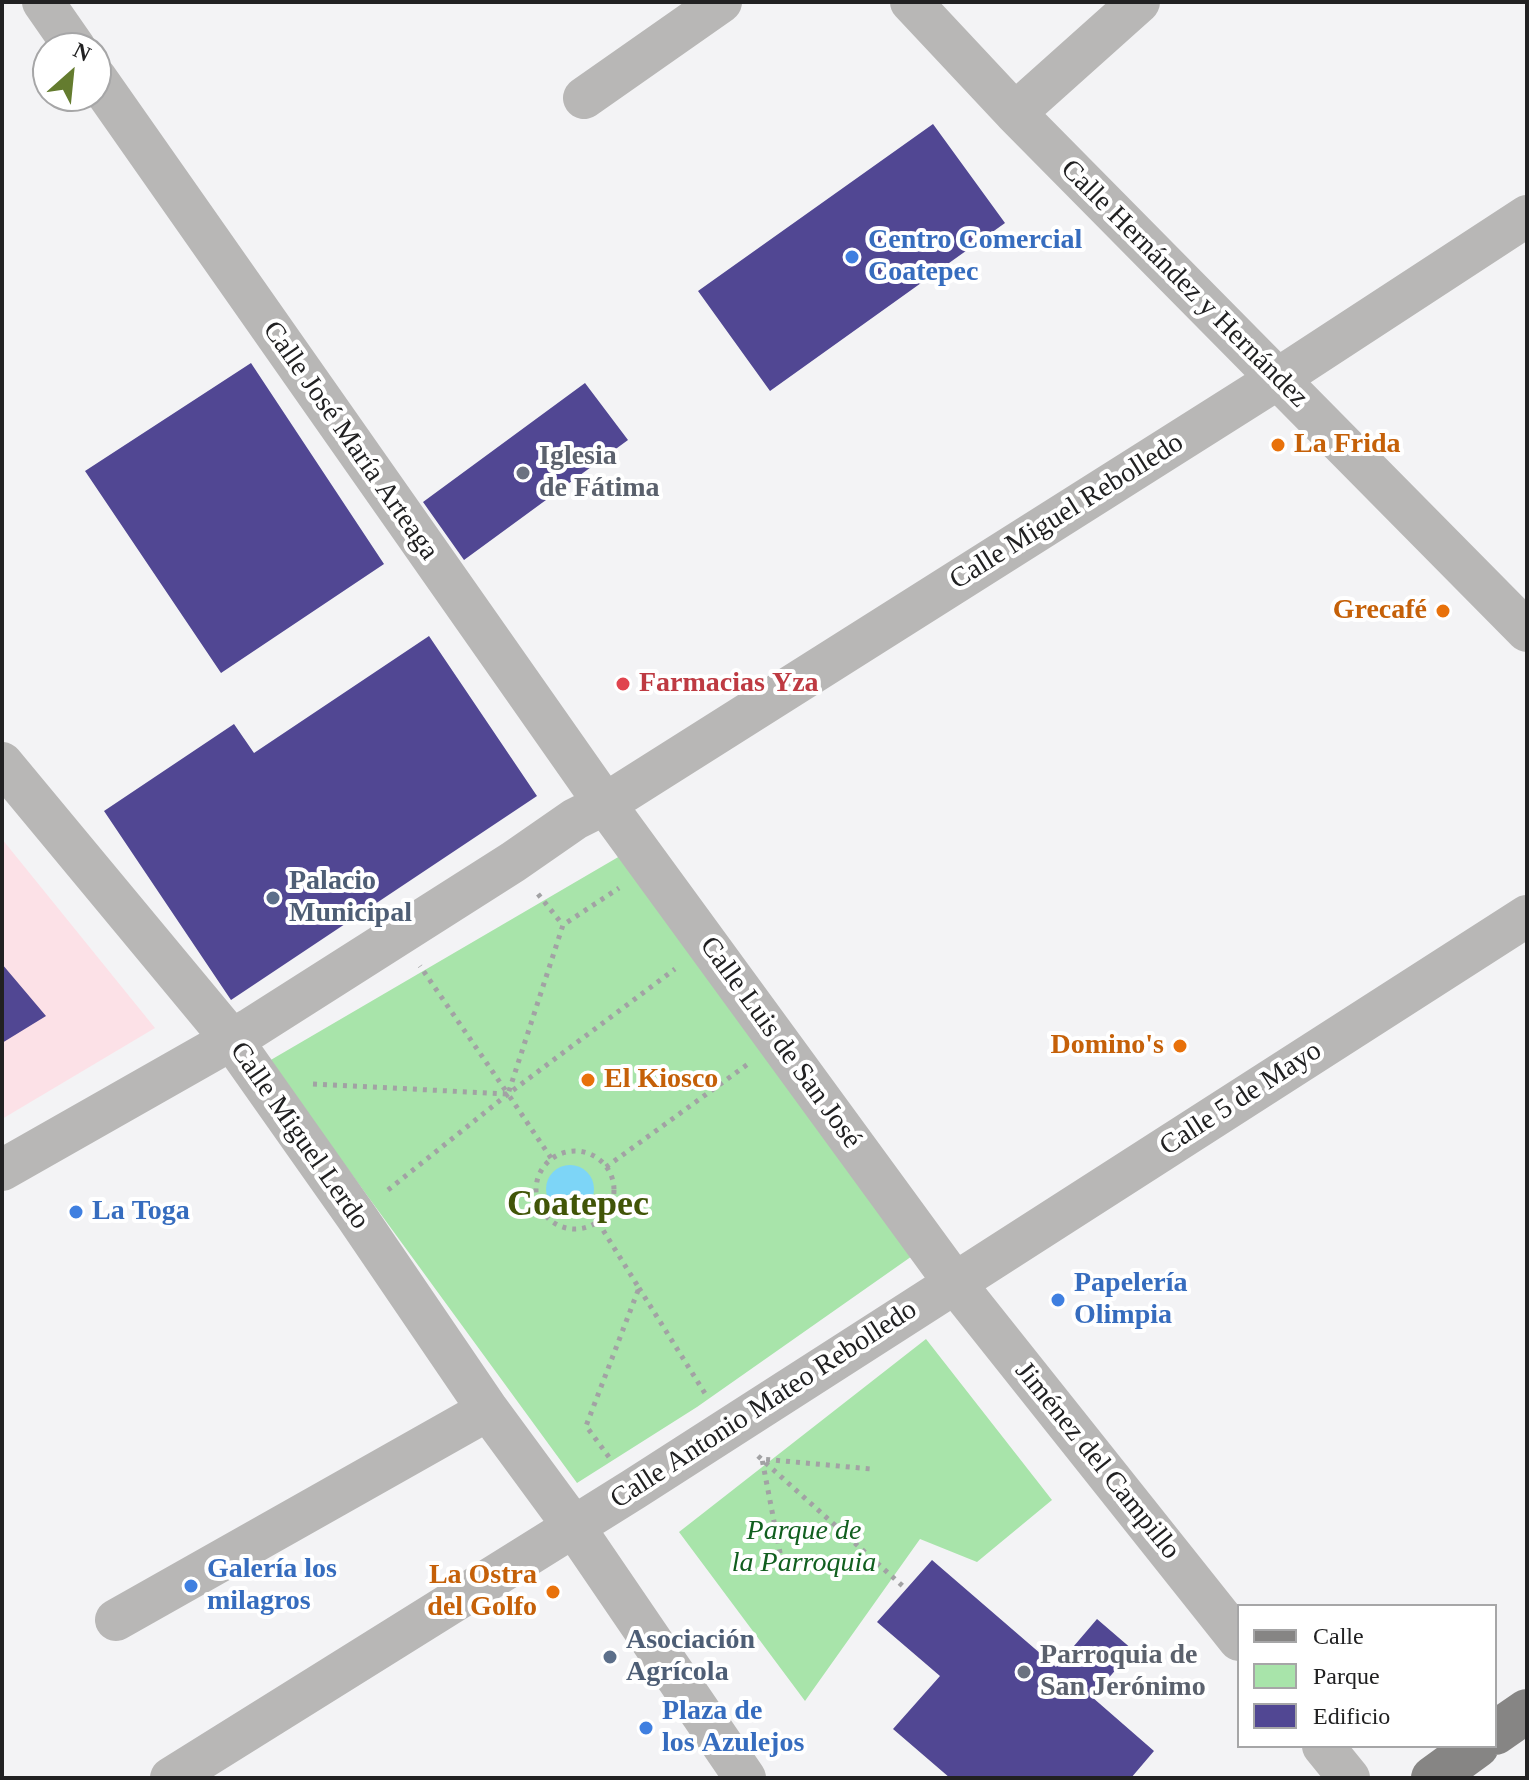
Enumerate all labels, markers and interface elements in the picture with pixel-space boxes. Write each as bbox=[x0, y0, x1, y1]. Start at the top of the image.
north arrow bbox=[32, 32, 112, 112]
text: N bbox=[69, 37, 95, 67]
street label: Calle Hernández y Hernández bbox=[1053, 153, 1315, 415]
place label: Centro Comercial Coatepec bbox=[868, 224, 1082, 290]
marker: Centro Comercial Coatepec bbox=[843, 248, 861, 266]
street label: Calle José María Arteaga bbox=[255, 315, 445, 567]
street label: Calle Miguel Rebolledo bbox=[944, 426, 1190, 598]
place label: La Frida bbox=[1294, 428, 1401, 462]
marker: La Frida bbox=[1269, 436, 1287, 454]
place label: Iglesia de Fátima bbox=[539, 440, 660, 506]
marker: Iglesia de Fátima bbox=[514, 464, 532, 482]
place label: Grecafé bbox=[1333, 594, 1427, 628]
marker: Grecafé bbox=[1434, 602, 1452, 620]
place label: Farmacias Yza bbox=[639, 667, 819, 701]
marker: Farmacias Yza bbox=[614, 675, 632, 693]
place label: Palacio Municipal bbox=[289, 865, 412, 931]
marker: Palacio Municipal bbox=[264, 889, 282, 907]
street label: Calle Luis de San José bbox=[692, 931, 868, 1155]
place label: Domino's bbox=[1050, 1029, 1164, 1063]
street label: Calle 5 de Mayo bbox=[1154, 1034, 1328, 1164]
street label: Calle Miguel Lerdo bbox=[222, 1036, 376, 1236]
marker: Domino's bbox=[1171, 1037, 1189, 1055]
place label: El Kiosco bbox=[604, 1063, 718, 1097]
marker: El Kiosco bbox=[579, 1071, 597, 1089]
district label: Coatepec bbox=[507, 1184, 649, 1228]
place label: La Toga bbox=[92, 1195, 190, 1229]
marker: La Toga bbox=[67, 1203, 85, 1221]
place label: Papelería Olimpia bbox=[1074, 1267, 1188, 1333]
marker: Papelería Olimpia bbox=[1049, 1291, 1067, 1309]
street label: Calle Antonio Mateo Rebolledo bbox=[605, 1293, 923, 1517]
street label: Jiménez del Campillo bbox=[1007, 1356, 1187, 1566]
park label: Parque de la Parroquia bbox=[732, 1515, 876, 1581]
place label: Galería los milagros bbox=[207, 1553, 337, 1619]
place label: La Ostra del Golfo bbox=[427, 1559, 537, 1625]
marker: Galería los milagros bbox=[182, 1577, 200, 1595]
marker: La Ostra del Golfo bbox=[544, 1583, 562, 1601]
legend bbox=[1237, 1604, 1497, 1748]
text: Calle bbox=[1313, 1623, 1364, 1649]
place label: Asociación Agrícola bbox=[626, 1624, 755, 1690]
place label: Parroquia de San Jerónimo bbox=[1040, 1639, 1206, 1705]
marker: Asociación Agrícola bbox=[601, 1648, 619, 1666]
marker: Parroquia de San Jerónimo bbox=[1015, 1663, 1033, 1681]
text: Parque bbox=[1313, 1663, 1380, 1689]
place label: Plaza de los Azulejos bbox=[662, 1695, 804, 1761]
text: Edificio bbox=[1313, 1703, 1390, 1729]
marker: Plaza de los Azulejos bbox=[637, 1719, 655, 1737]

